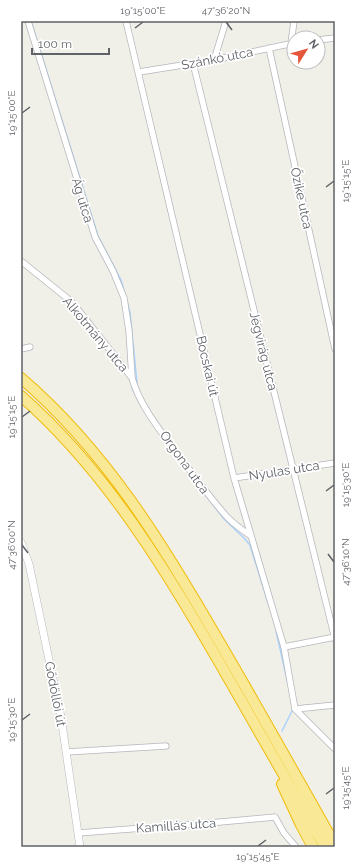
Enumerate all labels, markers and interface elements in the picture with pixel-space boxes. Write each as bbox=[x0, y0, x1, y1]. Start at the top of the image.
text: 19°15'00"E bbox=[120, 5, 166, 16]
text: 47°36'20"N bbox=[202, 5, 250, 16]
scale bar bbox=[32, 30, 109, 56]
north arrow bbox=[286, 30, 326, 70]
text: 100 m bbox=[38, 37, 72, 51]
text: N bbox=[306, 37, 321, 52]
street label: Szánkó utca bbox=[180, 44, 254, 73]
text: 19°15'00"E bbox=[6, 90, 17, 136]
text: 19°15'15"E bbox=[340, 160, 351, 202]
street label: Őzike utca bbox=[288, 166, 315, 230]
street label: Ág utca bbox=[69, 176, 96, 224]
street label: Alkotmány utca bbox=[60, 294, 131, 375]
street label: Jégvirág utca bbox=[246, 310, 281, 392]
street label: Bocskai út bbox=[193, 334, 222, 399]
text: 19°15'15"E bbox=[6, 396, 17, 438]
street label: Orgona utca bbox=[157, 428, 212, 497]
street label: Nyulas utca bbox=[248, 458, 320, 483]
text: 19°15'30"E bbox=[340, 463, 351, 507]
text: 47°36'00"N bbox=[6, 520, 17, 570]
text: 47°36'10"N bbox=[340, 538, 351, 586]
street label: Gödöllői út bbox=[42, 660, 69, 728]
text: 19°15'30"E bbox=[6, 698, 17, 742]
text: 19°15'45"E bbox=[340, 766, 351, 810]
street label: Kamillás utca bbox=[136, 815, 217, 836]
text: 19°15'45"E bbox=[236, 851, 280, 862]

